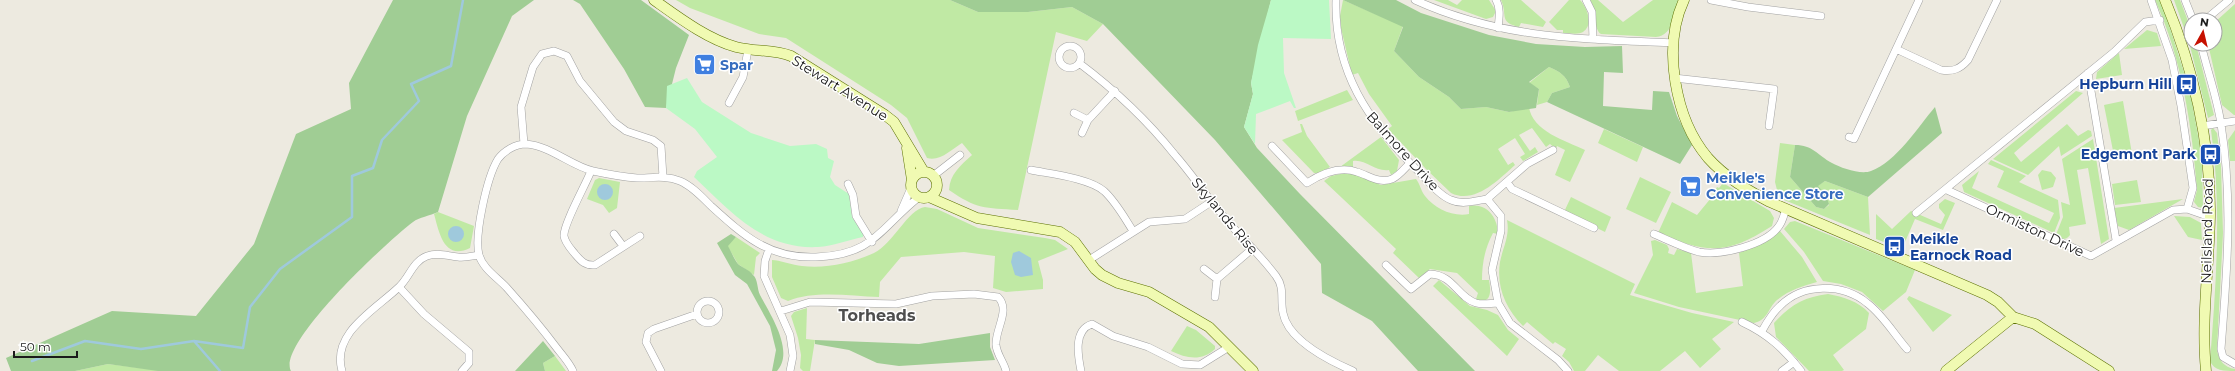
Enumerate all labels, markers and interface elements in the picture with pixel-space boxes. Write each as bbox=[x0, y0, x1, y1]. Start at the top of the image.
north arrow bbox=[2183, 12, 2223, 52]
text: N bbox=[2199, 15, 2210, 30]
street label: Stewart Avenue bbox=[788, 51, 892, 125]
supermarket icon: Spar bbox=[692, 52, 718, 78]
place label: Spar bbox=[720, 56, 753, 74]
bus stop icon: Hepburn Hill bbox=[2174, 71, 2200, 97]
place label: Hepburn Hill bbox=[2079, 75, 2172, 93]
street label: Balmore Drive bbox=[1363, 108, 1443, 194]
bus stop icon: Edgemont Park bbox=[2198, 141, 2224, 167]
place label: Edgemont Park bbox=[2081, 145, 2197, 163]
place label: Meikle's Convenience Store bbox=[1706, 169, 1844, 203]
supermarket icon: Meikle's Convenience Store bbox=[1677, 173, 1703, 199]
street label: Skylands Rise bbox=[1188, 174, 1262, 258]
street label: Neilsland Road bbox=[2197, 178, 2217, 284]
street label: Ormiston Drive bbox=[1983, 199, 2087, 261]
place label: Meikle Earnock Road bbox=[1910, 230, 2012, 264]
bus stop icon: Meikle Earnock Road bbox=[1881, 234, 1907, 260]
district label: Torheads bbox=[839, 306, 916, 325]
scale bar bbox=[14, 333, 77, 359]
text: 50 m bbox=[20, 339, 51, 354]

